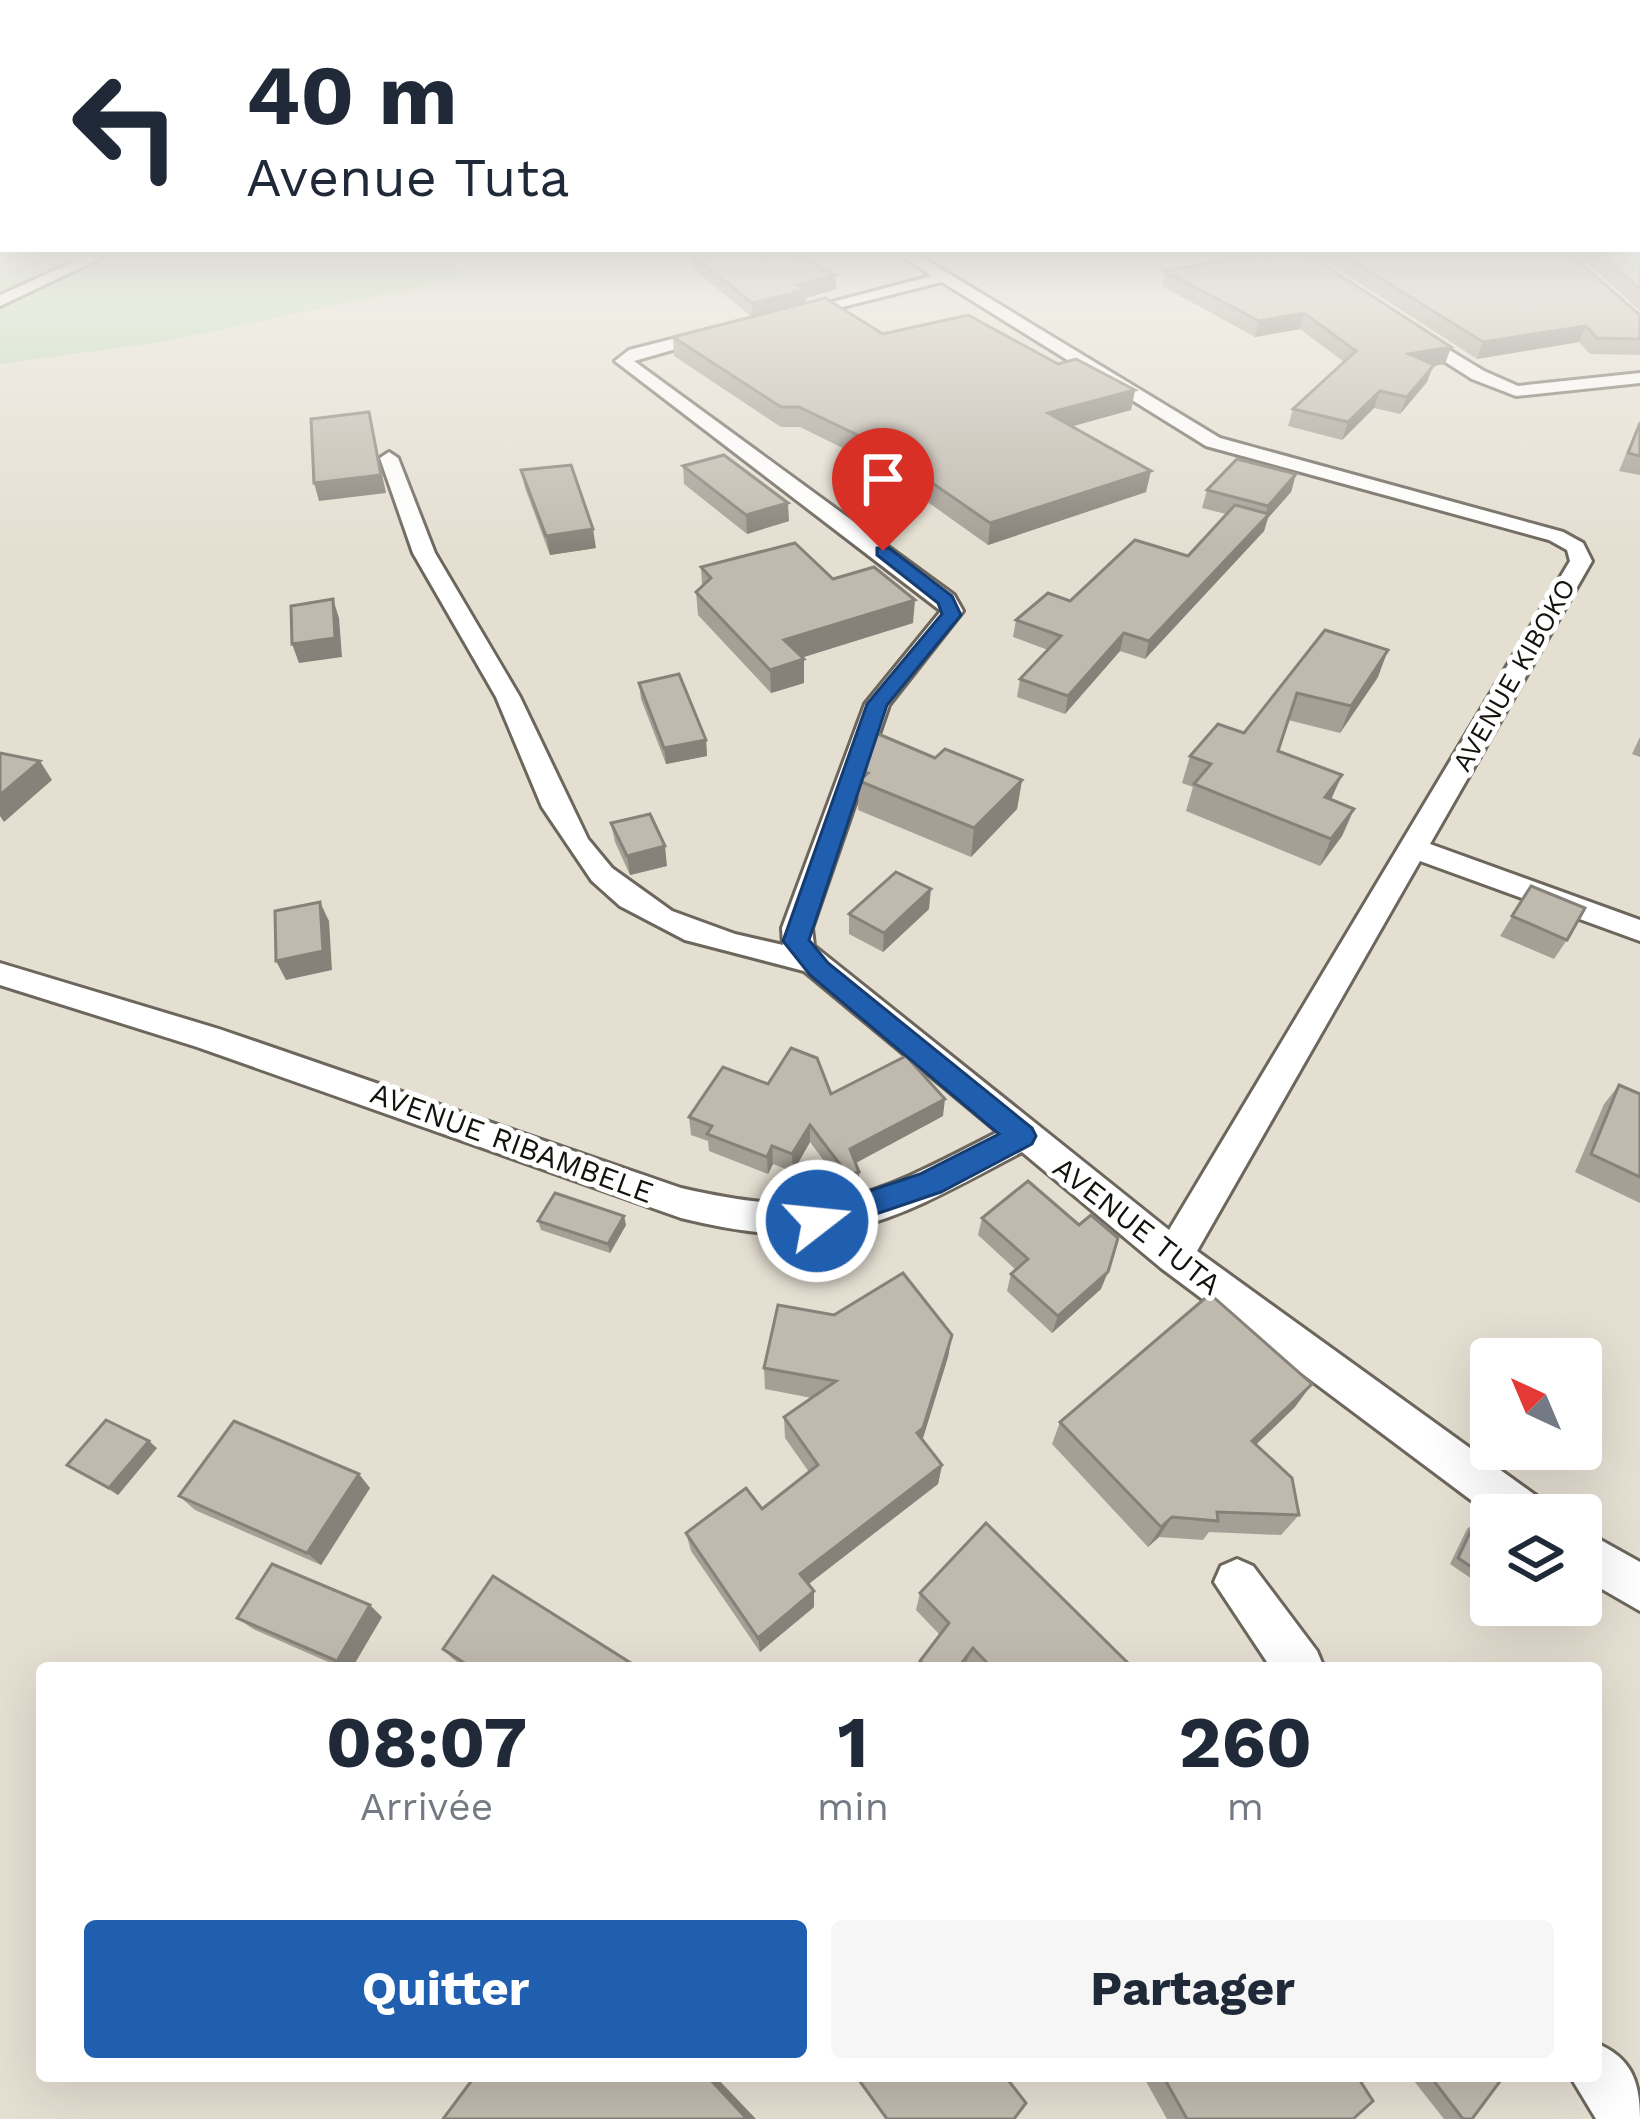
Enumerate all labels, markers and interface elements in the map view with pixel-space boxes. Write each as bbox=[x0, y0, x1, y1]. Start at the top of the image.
text: 40 m bbox=[246, 46, 457, 144]
icon: left bbox=[48, 48, 204, 204]
text: Avenue Tuta bbox=[246, 146, 570, 209]
pin bbox=[832, 428, 934, 551]
icon: arrive bbox=[850, 446, 916, 512]
street label: AVENUE KIBOKO bbox=[1446, 573, 1582, 777]
street label: AVENUE RIBAMBELE bbox=[366, 1075, 658, 1210]
street label: AVENUE TUTA bbox=[1047, 1149, 1228, 1302]
position arrow bbox=[754, 1158, 880, 1284]
north arrow bbox=[1470, 1338, 1602, 1470]
map controls bbox=[1470, 1338, 1602, 1626]
button: layers bbox=[1470, 1494, 1602, 1626]
text: 08:07 bbox=[326, 1700, 527, 1784]
text: 1 bbox=[837, 1700, 868, 1784]
text: 260 bbox=[1179, 1700, 1312, 1784]
text: Arrivée bbox=[360, 1784, 493, 1829]
text: min bbox=[817, 1784, 889, 1829]
text: m bbox=[1227, 1784, 1264, 1829]
button: Quitter bbox=[84, 1920, 807, 2058]
button: Partager bbox=[831, 1920, 1554, 2058]

